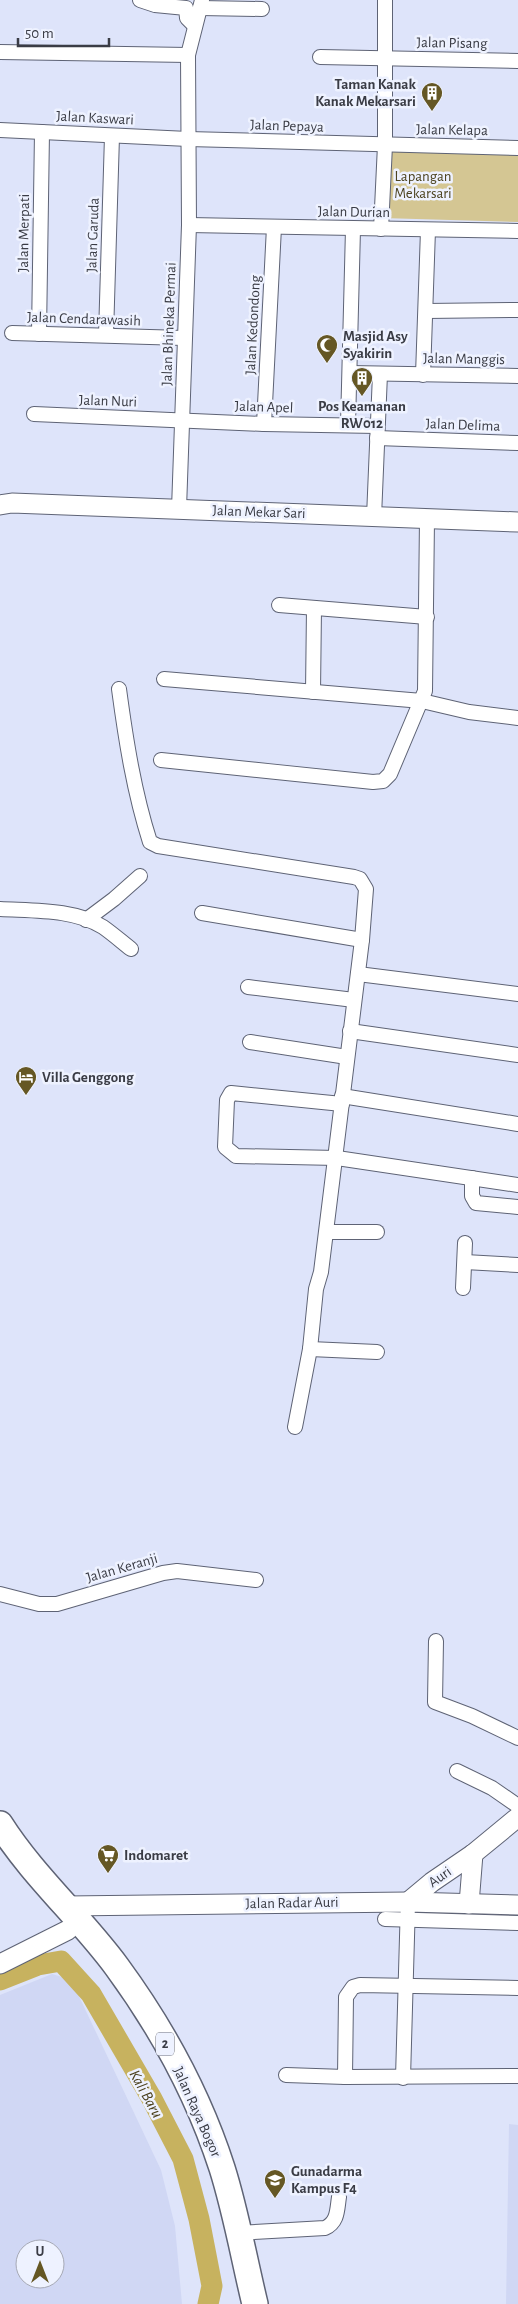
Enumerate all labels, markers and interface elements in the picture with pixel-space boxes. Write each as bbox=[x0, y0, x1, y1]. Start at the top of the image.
scale bar bbox=[18, 15, 109, 47]
text: 50 m bbox=[25, 26, 54, 41]
street label: Jalan Pisang bbox=[416, 35, 488, 51]
place label: Taman Kanak Kanak Mekarsari bbox=[315, 77, 417, 109]
building icon: Taman Kanak Kanak Mekarsari bbox=[420, 81, 444, 112]
street label: Jalan Kaswari bbox=[56, 108, 134, 128]
street label: Jalan Pepaya bbox=[250, 117, 324, 135]
street label: Jalan Kelapa bbox=[416, 122, 488, 138]
park label: Lapangan Mekarsari bbox=[394, 169, 452, 201]
street label: Jalan Merpati bbox=[16, 194, 32, 272]
street label: Jalan Garuda bbox=[84, 197, 102, 273]
street label: Jalan Durian bbox=[318, 204, 390, 220]
street label: Jalan Bhineka Permai bbox=[159, 262, 179, 386]
street label: Jalan Kedondong bbox=[243, 274, 263, 375]
street label: Jalan Cendarawasih bbox=[27, 310, 141, 328]
place label: Masjid Asy Syakirin bbox=[343, 329, 408, 361]
mosque icon: Masjid Asy Syakirin bbox=[315, 333, 339, 364]
street label: Jalan Manggis bbox=[423, 351, 505, 367]
building icon: Pos Keamanan RW012 bbox=[350, 366, 374, 397]
street label: Jalan Nuri bbox=[79, 392, 137, 410]
street label: Jalan Apel bbox=[234, 398, 294, 416]
place label: Pos Keamanan RW012 bbox=[318, 399, 406, 431]
street label: Jalan Delima bbox=[425, 416, 501, 434]
street label: Jalan Mekar Sari bbox=[212, 503, 306, 521]
hotel icon: Villa Genggong bbox=[14, 1065, 38, 1096]
place label: Villa Genggong bbox=[42, 1070, 134, 1085]
street label: Jalan Keranji bbox=[85, 1551, 159, 1585]
supermarket icon: Indomaret bbox=[96, 1843, 120, 1874]
place label: Indomaret bbox=[124, 1848, 188, 1863]
street label: Auri bbox=[426, 1864, 454, 1890]
street label: Jalan Radar Auri bbox=[245, 1895, 339, 1911]
road number: 2 bbox=[156, 2032, 174, 2056]
street label: Jalan Raya Bogor bbox=[170, 2065, 224, 2159]
water label: Kali Baru bbox=[126, 2067, 166, 2121]
place label: Gunadarma Kampus F4 bbox=[291, 2164, 362, 2196]
school or university icon: Gunadarma Kampus F4 bbox=[263, 2168, 287, 2199]
north arrow bbox=[15, 2239, 65, 2289]
text: U bbox=[36, 2245, 45, 2259]

